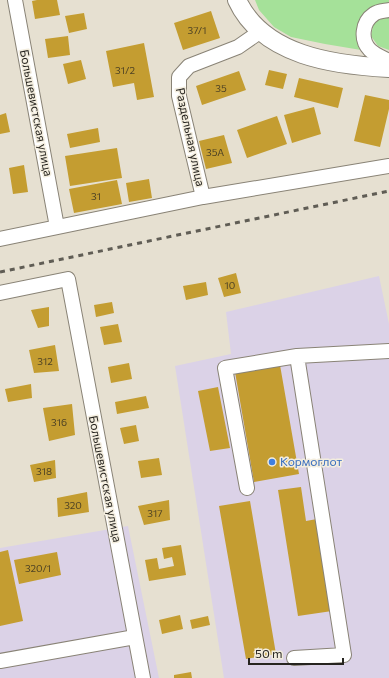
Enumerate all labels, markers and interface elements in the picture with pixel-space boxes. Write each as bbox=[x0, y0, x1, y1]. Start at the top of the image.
house number: 37/1 bbox=[188, 24, 206, 36]
street label: Большевистская улица bbox=[18, 48, 56, 177]
house number: 31/2 bbox=[115, 64, 135, 76]
house number: 35 bbox=[215, 82, 227, 94]
street label: Раздельная улица bbox=[174, 86, 208, 187]
house number: 35А bbox=[206, 146, 224, 158]
house number: 31 bbox=[91, 190, 101, 202]
house number: 10 bbox=[225, 279, 235, 291]
house number: 312 bbox=[37, 355, 53, 367]
street label: Большевистская улица bbox=[87, 414, 125, 543]
house number: 316 bbox=[51, 416, 67, 428]
place label: Кормоглот bbox=[280, 454, 343, 468]
marker: Кормоглот bbox=[267, 457, 277, 467]
house number: 318 bbox=[36, 465, 52, 477]
house number: 320 bbox=[64, 499, 82, 511]
house number: 317 bbox=[147, 507, 163, 519]
house number: 320/1 bbox=[25, 562, 51, 574]
scale bar bbox=[249, 640, 343, 666]
text: 50 m bbox=[255, 646, 283, 660]

